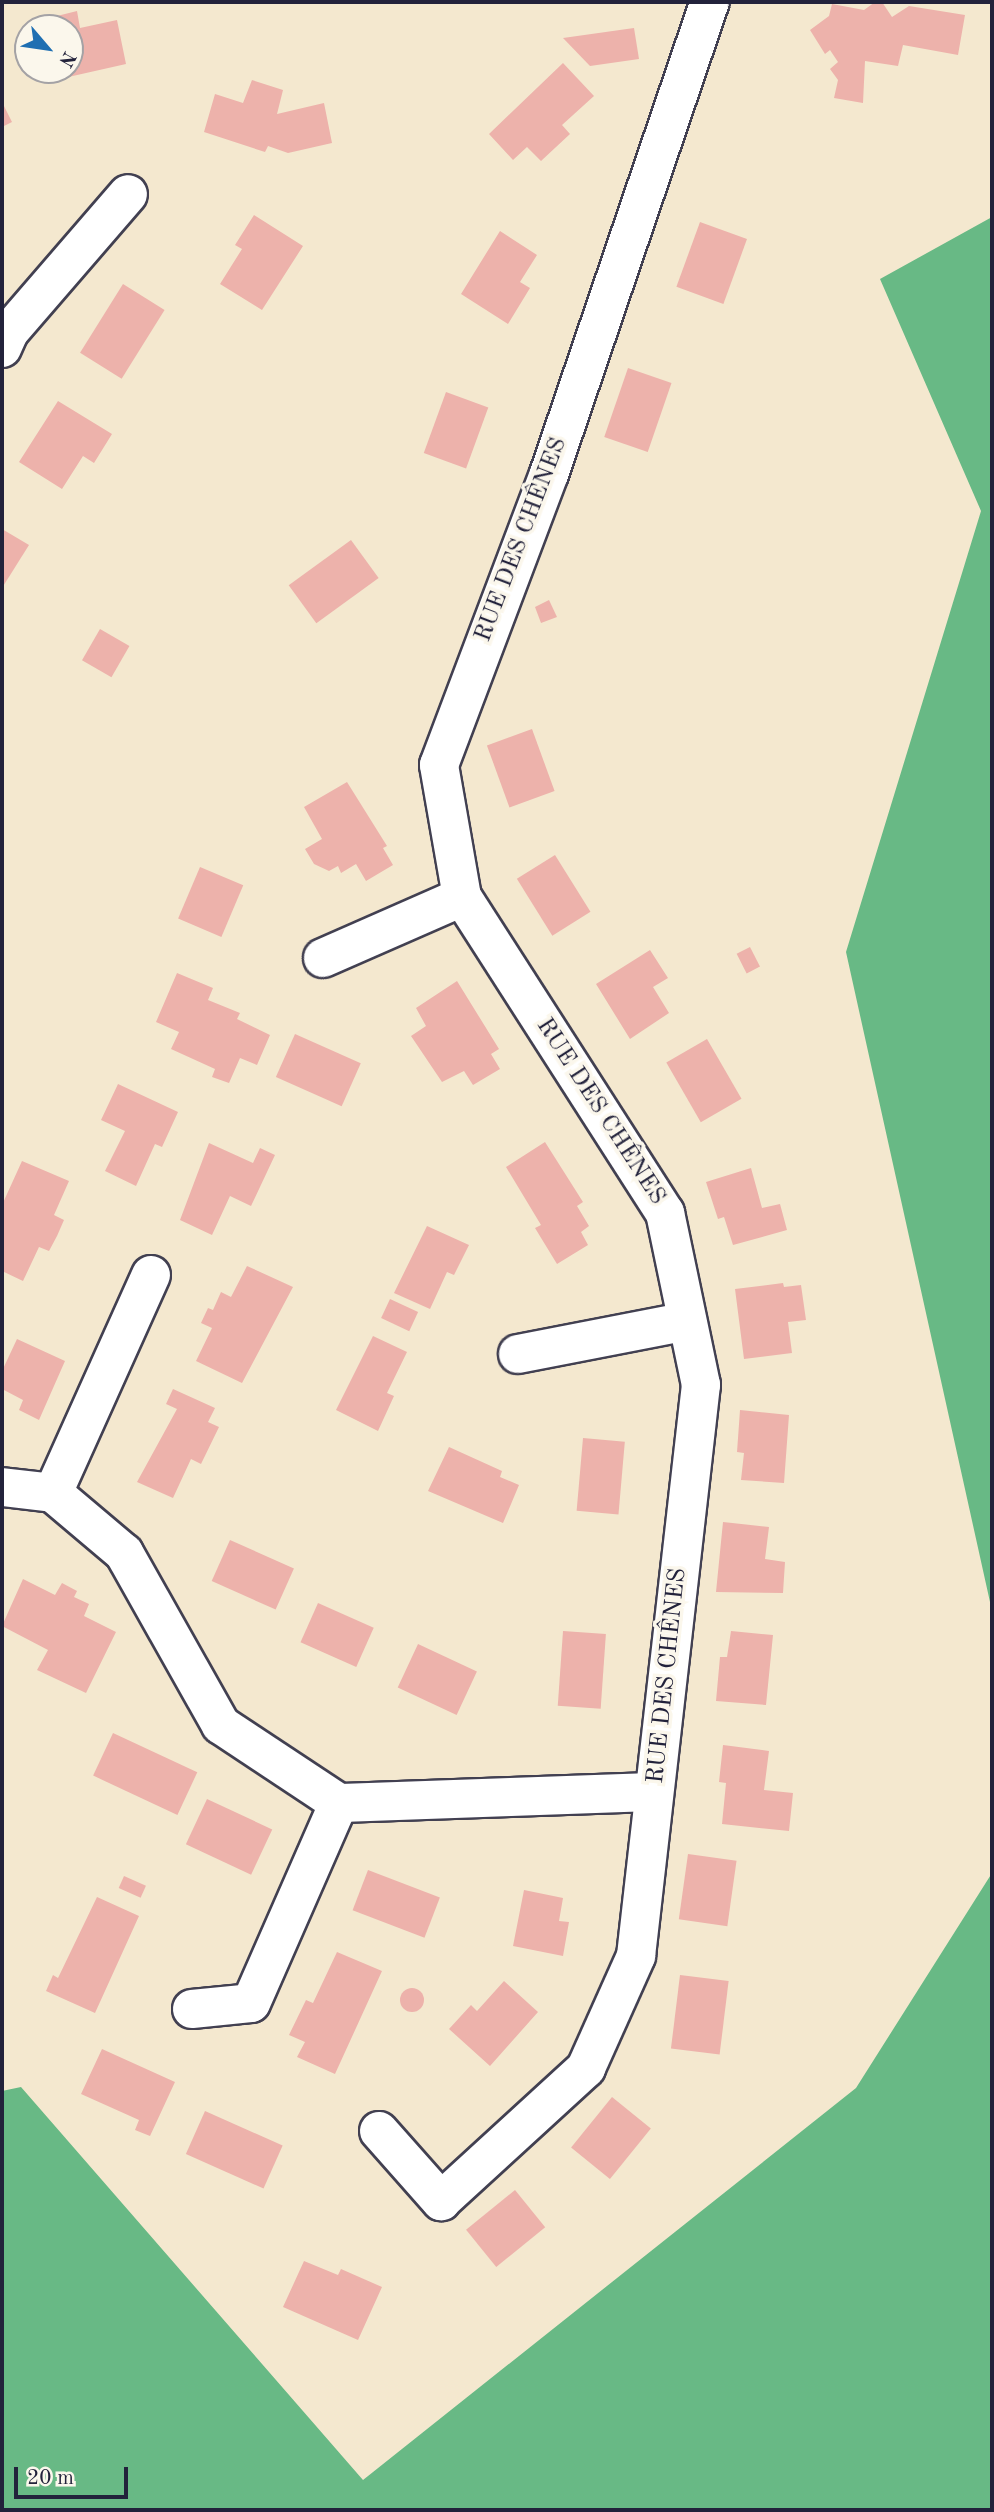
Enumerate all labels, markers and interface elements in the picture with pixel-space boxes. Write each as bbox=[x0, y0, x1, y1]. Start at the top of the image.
north arrow bbox=[14, 14, 84, 84]
text: N bbox=[54, 47, 78, 69]
street label: RUE DES CHÊNES bbox=[470, 434, 574, 646]
street label: RUE DES CHÊNES bbox=[529, 1013, 671, 1211]
street label: RUE DES CHÊNES bbox=[642, 1567, 694, 1785]
scale bar bbox=[18, 2452, 131, 2496]
text: 20 m bbox=[27, 2468, 74, 2489]

